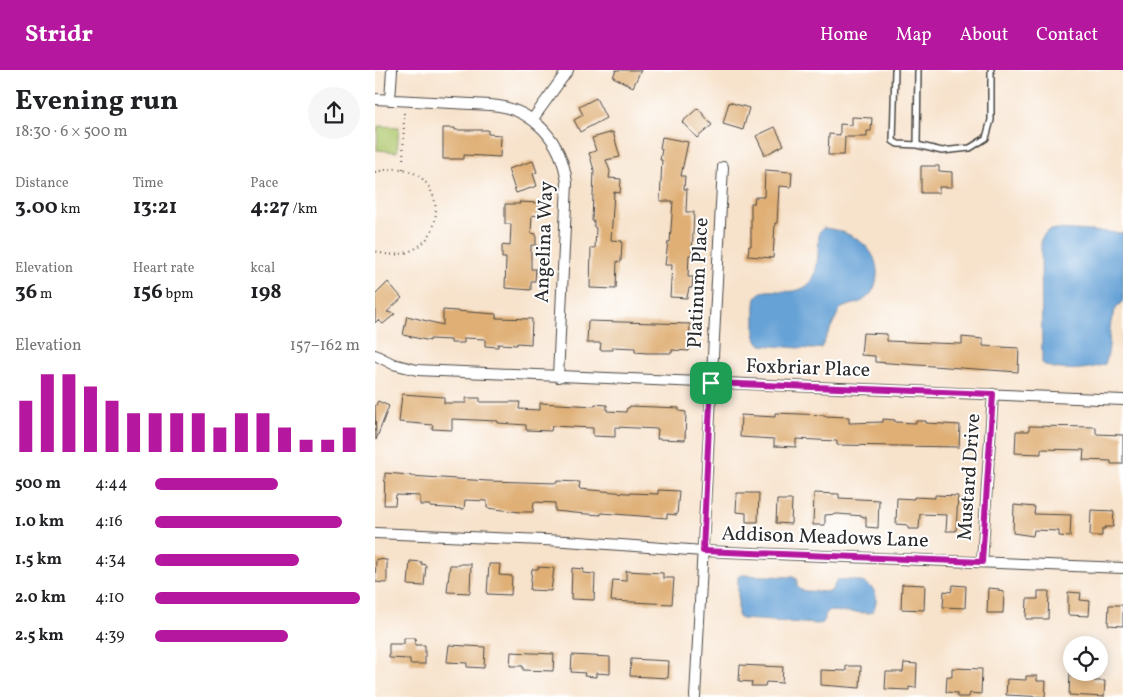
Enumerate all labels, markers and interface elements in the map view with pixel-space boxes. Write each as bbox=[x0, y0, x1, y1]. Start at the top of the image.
text: Stridr bbox=[25, 18, 93, 52]
text: Home bbox=[820, 23, 868, 48]
text: Map bbox=[896, 23, 932, 48]
text: About bbox=[960, 23, 1008, 48]
text: Contact bbox=[1036, 23, 1098, 48]
text: Evening run bbox=[15, 82, 179, 121]
button: share bbox=[308, 87, 360, 139]
text: 18:30 · 6 × 500 m bbox=[15, 121, 128, 143]
text: Distance bbox=[15, 174, 69, 193]
text: Time bbox=[133, 174, 163, 193]
text: Pace bbox=[250, 174, 278, 193]
street label: Angelina Way bbox=[529, 180, 561, 303]
text: 3.00 bbox=[15, 193, 58, 222]
text: 13:21 bbox=[133, 193, 177, 222]
text: 4:27 bbox=[250, 193, 290, 222]
text: km bbox=[58, 200, 81, 219]
text: /km bbox=[290, 200, 318, 219]
street label: Platinum Place bbox=[682, 217, 716, 349]
text: Elevation bbox=[15, 259, 73, 278]
text: Heart rate bbox=[133, 259, 194, 278]
text: kcal bbox=[250, 259, 275, 278]
text: 36 bbox=[15, 278, 37, 307]
text: 156 bbox=[133, 278, 163, 307]
text: 198 bbox=[250, 278, 282, 307]
text: m bbox=[37, 285, 52, 304]
text: bpm bbox=[163, 285, 194, 304]
text: Elevation bbox=[15, 335, 82, 357]
text: 157–162 m bbox=[290, 335, 360, 357]
street label: Foxbriar Place bbox=[745, 353, 871, 385]
pin bbox=[690, 362, 732, 404]
icon: arrive bbox=[697, 369, 725, 397]
street label: Mustard Drive bbox=[952, 412, 988, 542]
text: 500 m bbox=[15, 473, 61, 495]
text: 4:44 bbox=[95, 473, 127, 495]
text: 1.0 km bbox=[15, 511, 64, 533]
text: 4:16 bbox=[95, 511, 123, 533]
street label: Addison Meadows Lane bbox=[721, 520, 929, 556]
text: 1.5 km bbox=[15, 549, 62, 571]
text: 4:34 bbox=[95, 549, 126, 571]
text: 2.0 km bbox=[15, 587, 66, 609]
text: 4:10 bbox=[95, 587, 124, 609]
text: 2.5 km bbox=[15, 625, 64, 647]
text: 4:39 bbox=[95, 625, 125, 647]
map controls bbox=[1063, 636, 1108, 681]
button: locate bbox=[1063, 636, 1108, 681]

